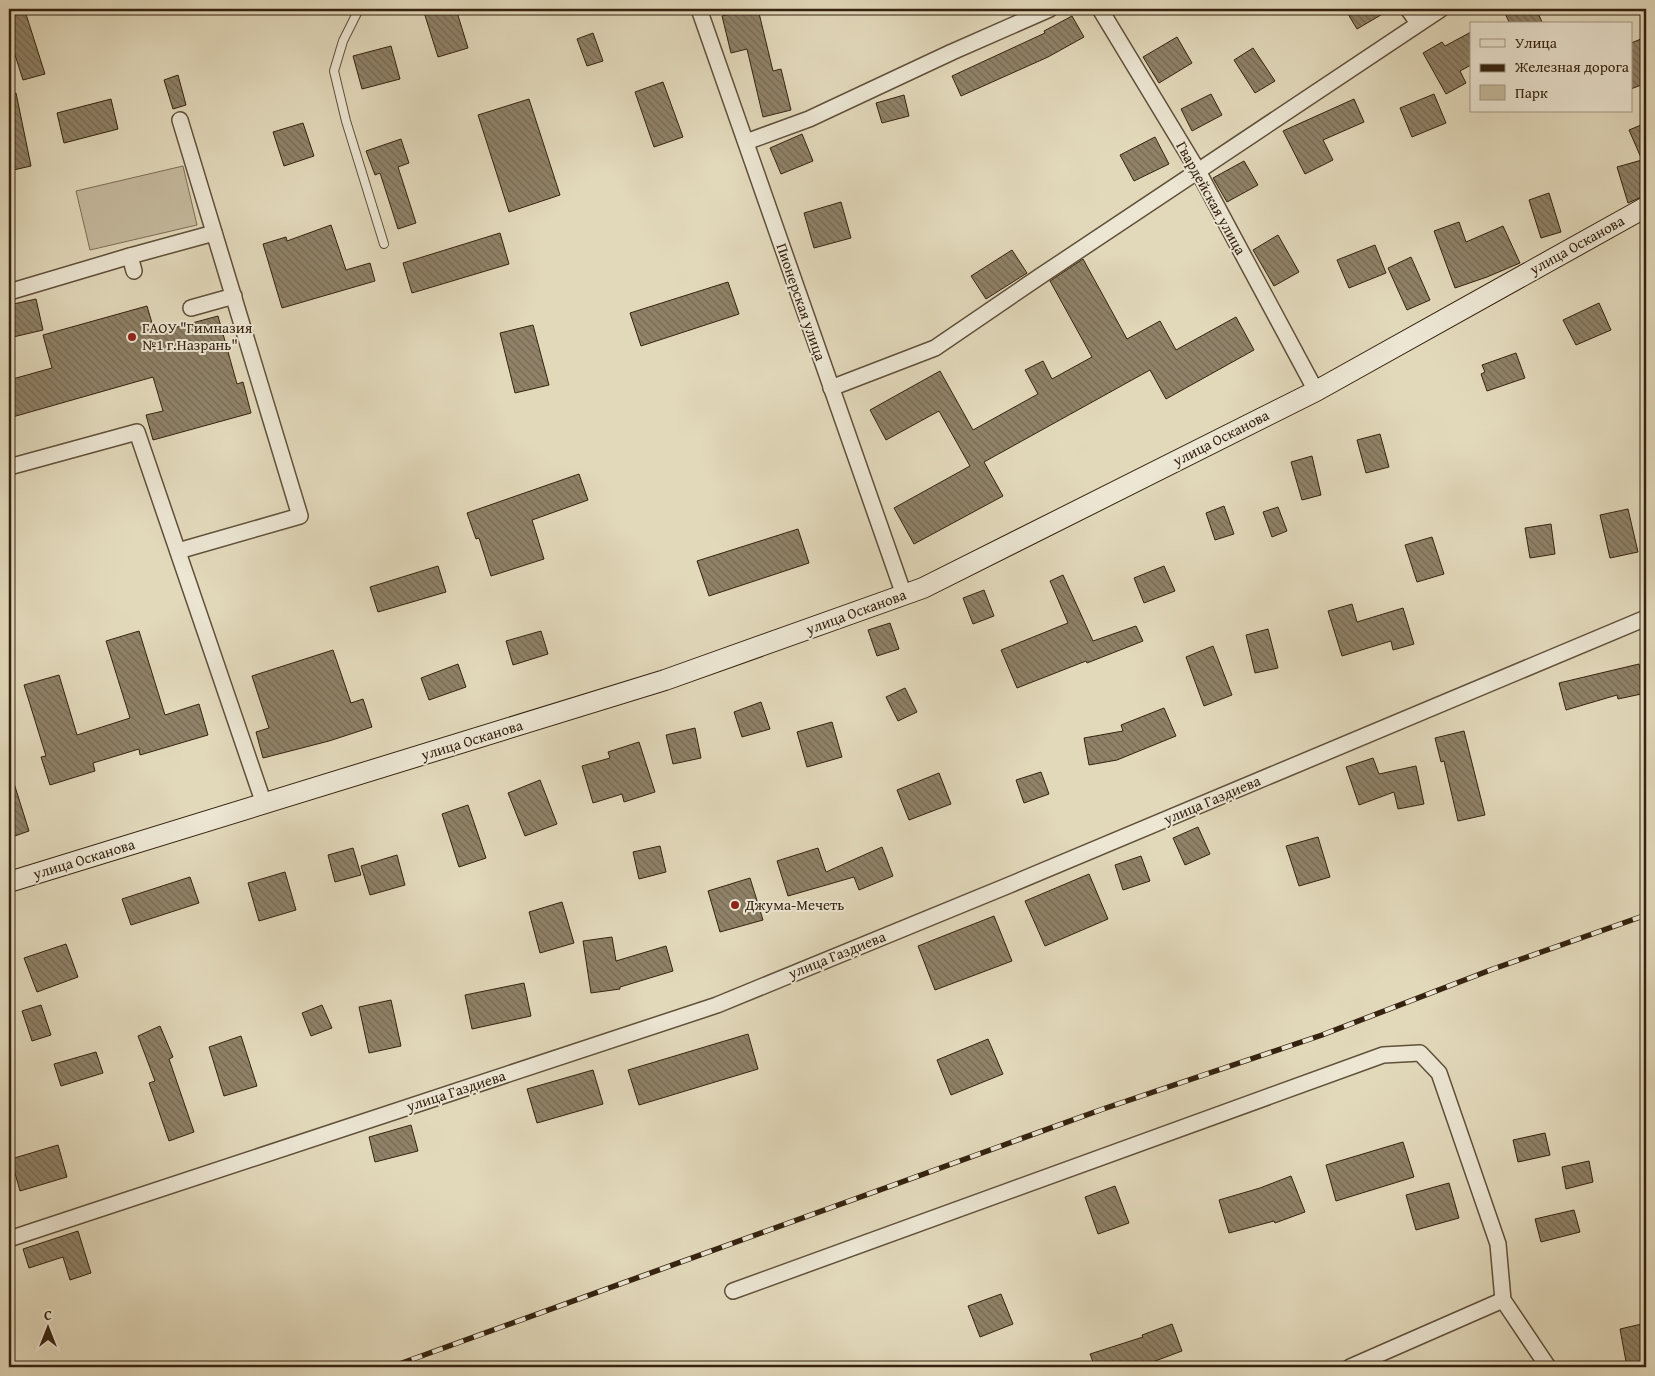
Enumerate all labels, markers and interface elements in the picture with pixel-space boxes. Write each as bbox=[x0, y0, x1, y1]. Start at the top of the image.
legend bbox=[1470, 22, 1632, 112]
text: Улица bbox=[1515, 32, 1558, 53]
text: Железная дорога bbox=[1514, 56, 1630, 77]
text: Парк bbox=[1515, 82, 1548, 103]
street label: Гвардейская улица bbox=[1171, 137, 1252, 259]
street label: улица Осканова bbox=[1525, 209, 1629, 280]
street label: Пионерская улица bbox=[772, 240, 832, 364]
place label: ГАОУ "Гимназия №1 г.Назрань" bbox=[142, 317, 253, 355]
marker: ГАОУ "Гимназия №1 г.Назрань" bbox=[126, 331, 138, 343]
street label: улица Осканова bbox=[1168, 404, 1273, 471]
street label: улица Осканова bbox=[802, 583, 910, 640]
street label: улица Осканова bbox=[417, 714, 526, 765]
street label: улица Газдиева bbox=[1159, 769, 1264, 830]
street label: улица Осканова bbox=[29, 833, 138, 884]
place label: Джума-Мечеть bbox=[744, 894, 844, 915]
marker: Джума-Мечеть bbox=[729, 899, 741, 911]
street label: улица Газдиева bbox=[784, 925, 889, 984]
street label: улица Газдиева bbox=[403, 1064, 509, 1117]
north arrow bbox=[22, 1304, 72, 1354]
text: С bbox=[44, 1305, 52, 1325]

